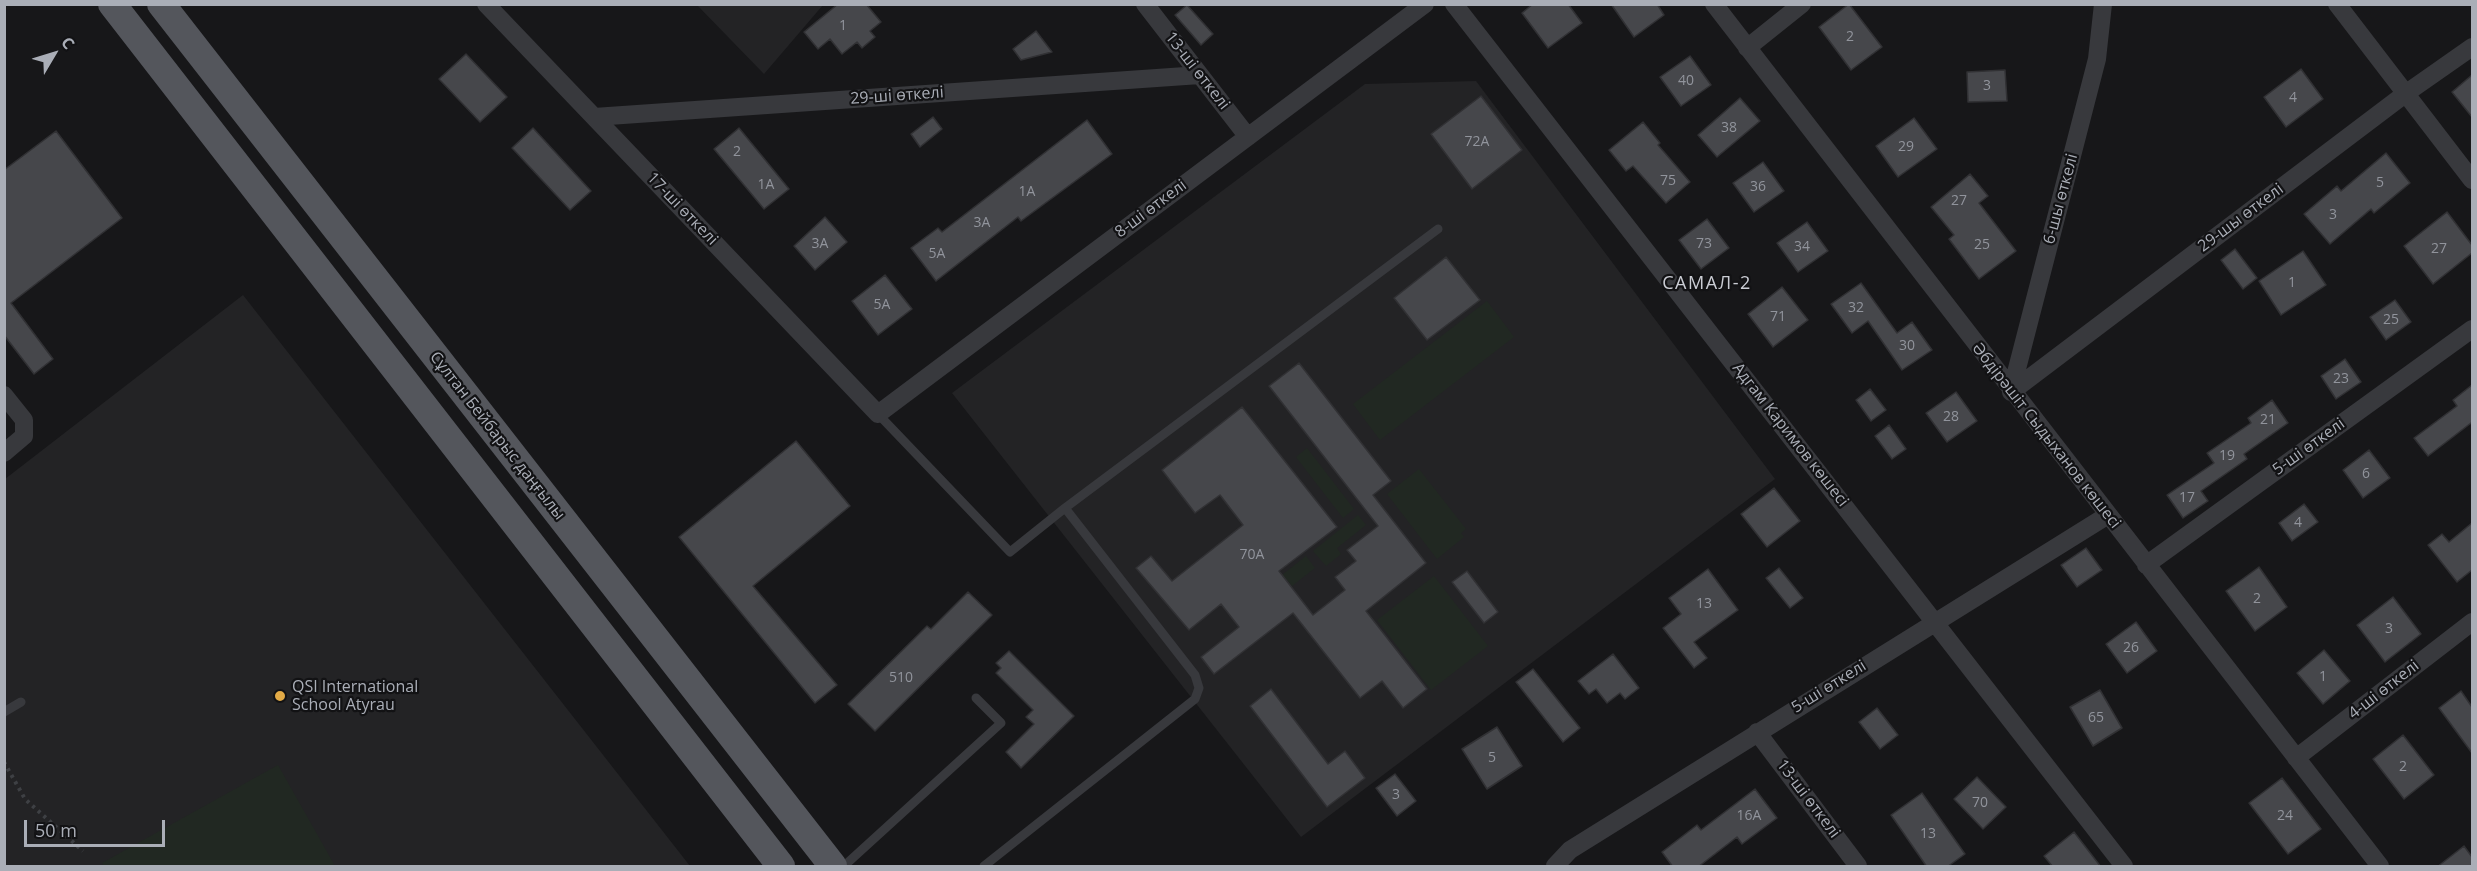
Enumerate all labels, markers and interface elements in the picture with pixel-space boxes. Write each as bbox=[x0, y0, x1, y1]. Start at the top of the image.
house number: 1 bbox=[839, 18, 847, 34]
north arrow bbox=[24, 24, 84, 84]
street label: 13-ші өткелі bbox=[1161, 28, 1233, 114]
house number: 2 bbox=[1846, 29, 1854, 45]
text: С bbox=[56, 32, 80, 54]
house number: 40 bbox=[1678, 73, 1694, 89]
house number: 3 bbox=[1983, 78, 1991, 94]
street label: 29-ші өткелі bbox=[850, 83, 944, 109]
house number: 4 bbox=[2289, 90, 2297, 106]
house number: 38 bbox=[1721, 120, 1737, 136]
house number: 72А bbox=[1465, 134, 1489, 150]
house number: 29 bbox=[1898, 139, 1914, 155]
house number: 2 bbox=[733, 144, 741, 160]
street label: 6-шы өткелі bbox=[2040, 152, 2082, 246]
street label: 17-ші өткелі bbox=[643, 169, 721, 249]
house number: 75 bbox=[1660, 173, 1676, 189]
house number: 5 bbox=[2376, 175, 2384, 191]
street label: 8-ші өткелі bbox=[1112, 176, 1190, 242]
house number: 1А bbox=[758, 177, 774, 193]
house number: 36 bbox=[1750, 179, 1766, 195]
street label: 29-шы өткелі bbox=[2195, 180, 2287, 256]
house number: 1А bbox=[1019, 184, 1035, 200]
house number: 27 bbox=[1951, 193, 1967, 209]
house number: 3 bbox=[2329, 207, 2337, 223]
house number: 3А bbox=[974, 215, 990, 231]
house number: 3А bbox=[812, 236, 828, 252]
house number: 73 bbox=[1696, 236, 1712, 252]
house number: 25 bbox=[1974, 237, 1990, 253]
house number: 34 bbox=[1794, 239, 1810, 255]
house number: 27 bbox=[2431, 241, 2447, 257]
house number: 5А bbox=[929, 246, 945, 262]
district label: САМАЛ-2 bbox=[1662, 273, 1752, 295]
house number: 1 bbox=[2288, 275, 2296, 291]
house number: 5А bbox=[874, 297, 890, 313]
house number: 32 bbox=[1848, 300, 1864, 316]
house number: 71 bbox=[1770, 309, 1786, 325]
house number: 25 bbox=[2383, 312, 2399, 328]
house number: 30 bbox=[1899, 338, 1915, 354]
street label: Әбдірәшіт Сыдыханов көшесі bbox=[1968, 339, 2124, 533]
street label: Сұлтан Бейбарыс даңғылы bbox=[425, 348, 569, 524]
street label: Адгам Каримов көшесі bbox=[1728, 359, 1852, 511]
house number: 23 bbox=[2333, 371, 2349, 387]
house number: 28 bbox=[1943, 409, 1959, 425]
house number: 21 bbox=[2260, 412, 2276, 428]
street label: 5-ші өткелі bbox=[2269, 414, 2349, 480]
house number: 19 bbox=[2219, 448, 2235, 464]
house number: 6 bbox=[2362, 466, 2370, 482]
house number: 17 bbox=[2179, 490, 2195, 506]
house number: 4 bbox=[2294, 515, 2302, 531]
house number: 70А bbox=[1240, 547, 1264, 563]
house number: 2 bbox=[2253, 591, 2261, 607]
house number: 13 bbox=[1696, 596, 1712, 612]
house number: 3 bbox=[2385, 621, 2393, 637]
house number: 26 bbox=[2123, 640, 2139, 656]
street label: 4-ші өткелі bbox=[2345, 656, 2423, 724]
street label: 5-ші өткелі bbox=[1788, 657, 1870, 717]
house number: 1 bbox=[2319, 669, 2327, 685]
house number: 510 bbox=[889, 670, 913, 686]
place label: QSI International School Atyrau bbox=[292, 677, 418, 715]
marker: QSI International School Atyrau bbox=[273, 689, 287, 703]
house number: 65 bbox=[2088, 710, 2104, 726]
house number: 5 bbox=[1488, 750, 1496, 766]
street label: 13-ші өткелі bbox=[1772, 756, 1844, 842]
house number: 2 bbox=[2399, 759, 2407, 775]
house number: 3 bbox=[1392, 787, 1400, 803]
house number: 70 bbox=[1972, 795, 1988, 811]
scale bar bbox=[27, 808, 168, 846]
house number: 16А bbox=[1737, 808, 1761, 824]
house number: 24 bbox=[2277, 808, 2293, 824]
text: 50 m bbox=[35, 818, 77, 842]
house number: 13 bbox=[1920, 826, 1936, 842]

